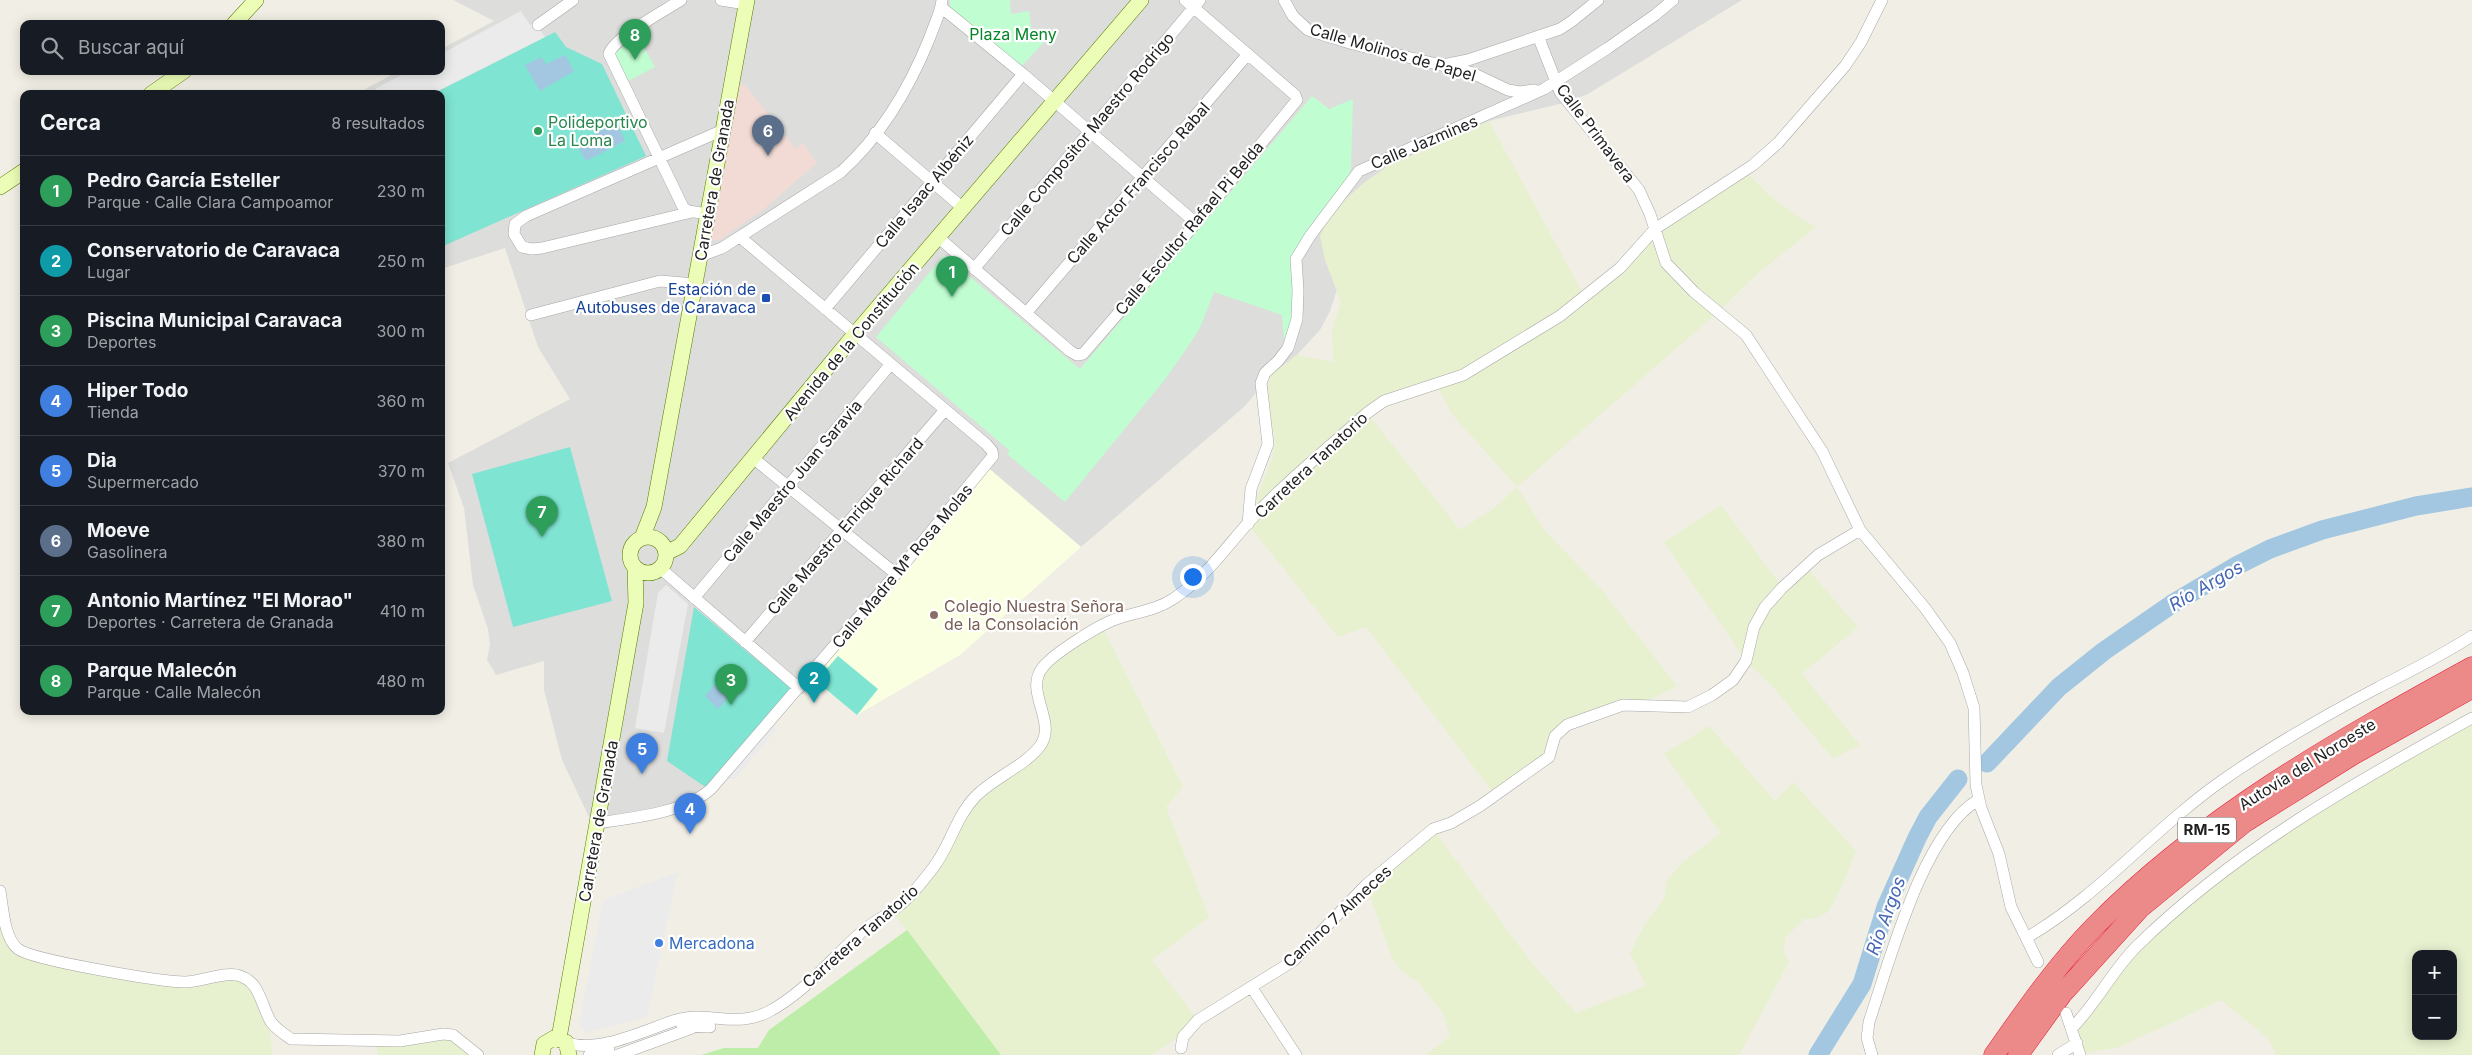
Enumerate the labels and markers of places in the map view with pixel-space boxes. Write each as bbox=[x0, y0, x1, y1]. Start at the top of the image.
pin: 8 bbox=[619, 19, 651, 60]
place label: Polideportivo La Loma bbox=[548, 112, 648, 150]
pin: 6 bbox=[752, 115, 784, 156]
marker: Polideportivo La Loma bbox=[532, 125, 544, 137]
pin: 1 bbox=[936, 256, 968, 297]
place label: Estación de Autobuses de Caravaca bbox=[576, 279, 756, 317]
marker: Estación de Autobuses de Caravaca bbox=[760, 292, 772, 304]
pin: 7 bbox=[526, 496, 558, 537]
place label: Colegio Nuestra Señora de la Consolación bbox=[944, 596, 1124, 634]
marker: Colegio Nuestra Señora de la Consolación bbox=[928, 609, 940, 621]
pin: 2 bbox=[798, 662, 830, 703]
pin: 3 bbox=[715, 664, 747, 705]
pin: 5 bbox=[626, 733, 658, 774]
pin: 4 bbox=[674, 793, 706, 834]
place label: Mercadona bbox=[669, 933, 755, 953]
marker: Mercadona bbox=[653, 937, 665, 949]

